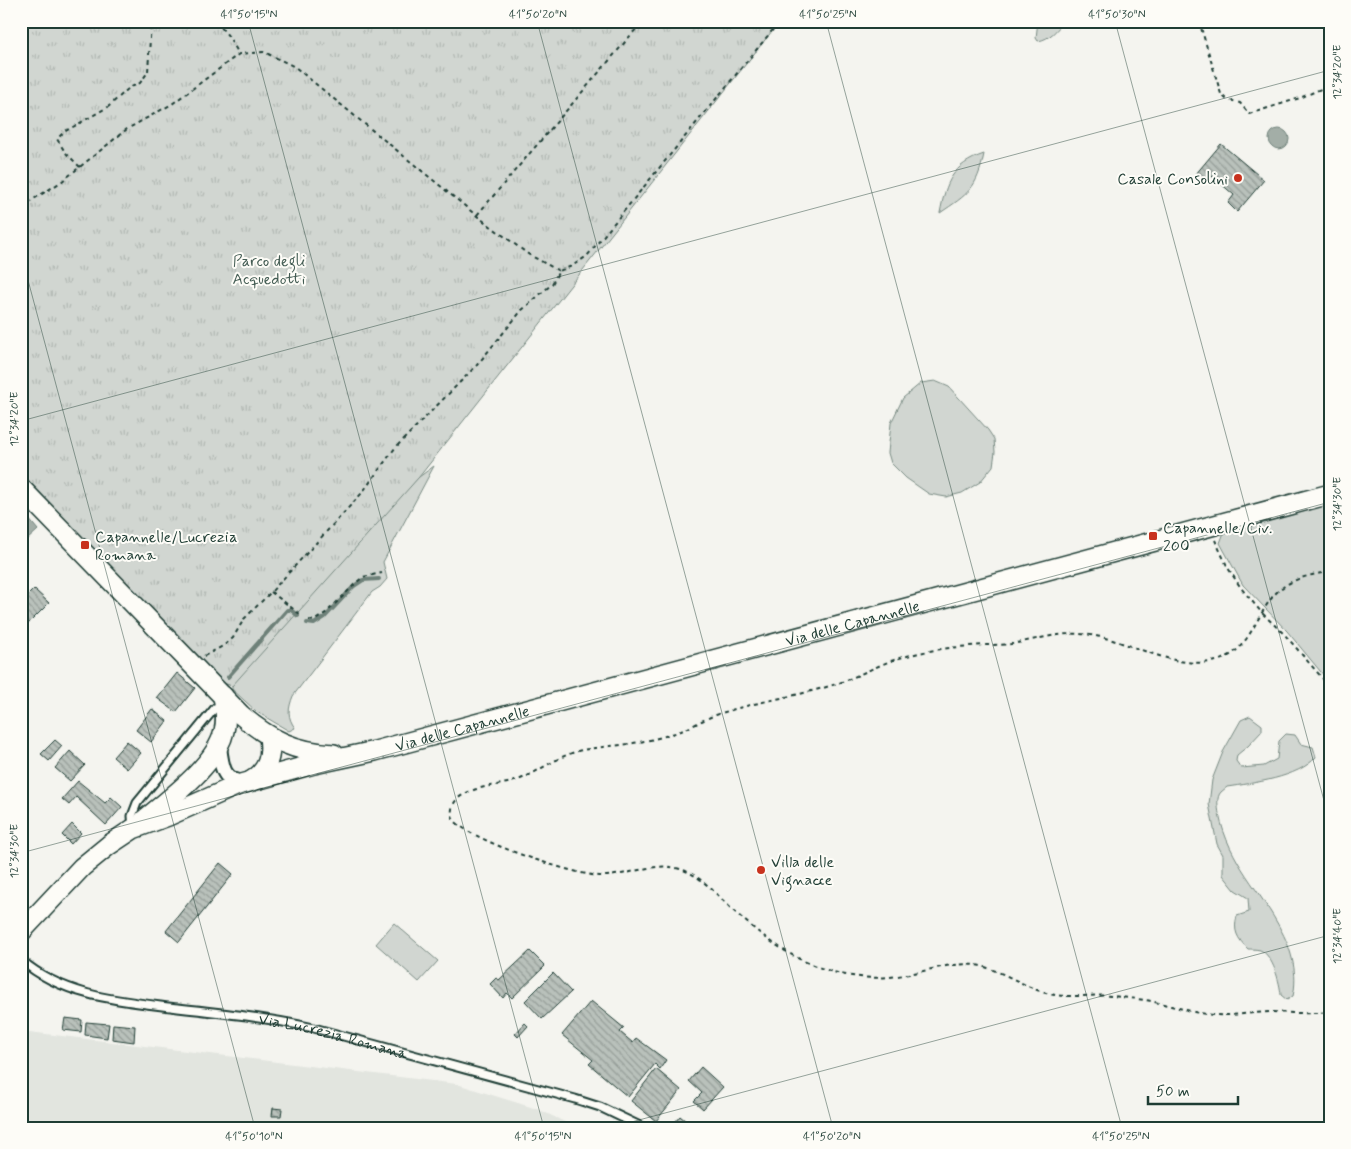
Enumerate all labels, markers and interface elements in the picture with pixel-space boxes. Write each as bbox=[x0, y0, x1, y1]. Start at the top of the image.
text: 41°50'15"N bbox=[221, 7, 277, 23]
text: 41°50'20"N bbox=[509, 7, 567, 23]
text: 41°50'25"N bbox=[799, 7, 857, 23]
text: 41°50'30"N bbox=[1088, 7, 1146, 23]
text: 12°34'20"E bbox=[1330, 44, 1346, 100]
place label: Casale Consolini bbox=[1117, 169, 1228, 190]
marker: Casale Consolini bbox=[1232, 172, 1244, 184]
park label: Parco degli Acquedotti bbox=[233, 251, 306, 290]
text: 12°34'20"E bbox=[7, 391, 23, 447]
text: 12°34'30"E bbox=[1330, 477, 1346, 531]
place label: Capannelle/Civ. 200 bbox=[1163, 518, 1272, 557]
place label: Capannelle/Lucrezia Romana bbox=[95, 527, 237, 566]
marker: Capannelle/Civ. 200 bbox=[1147, 530, 1159, 542]
marker: Capannelle/Lucrezia Romana bbox=[79, 539, 91, 551]
street label: Via delle Capannelle bbox=[783, 596, 922, 652]
street label: Via delle Capannelle bbox=[393, 701, 532, 757]
text: 12°34'30"E bbox=[7, 824, 23, 878]
place label: Villa delle Vignacce bbox=[771, 852, 834, 892]
marker: Villa delle Vignacce bbox=[755, 864, 767, 876]
text: 12°34'40"E bbox=[1330, 908, 1346, 964]
street label: Via Lucrezia Romana bbox=[257, 1009, 410, 1065]
scale bar bbox=[1148, 1074, 1238, 1106]
text: 50 m bbox=[1156, 1082, 1190, 1102]
text: 41°50'10"N bbox=[225, 1129, 283, 1145]
text: 41°50'15"N bbox=[515, 1129, 571, 1145]
text: 41°50'20"N bbox=[803, 1129, 861, 1145]
text: 41°50'25"N bbox=[1092, 1129, 1150, 1145]

